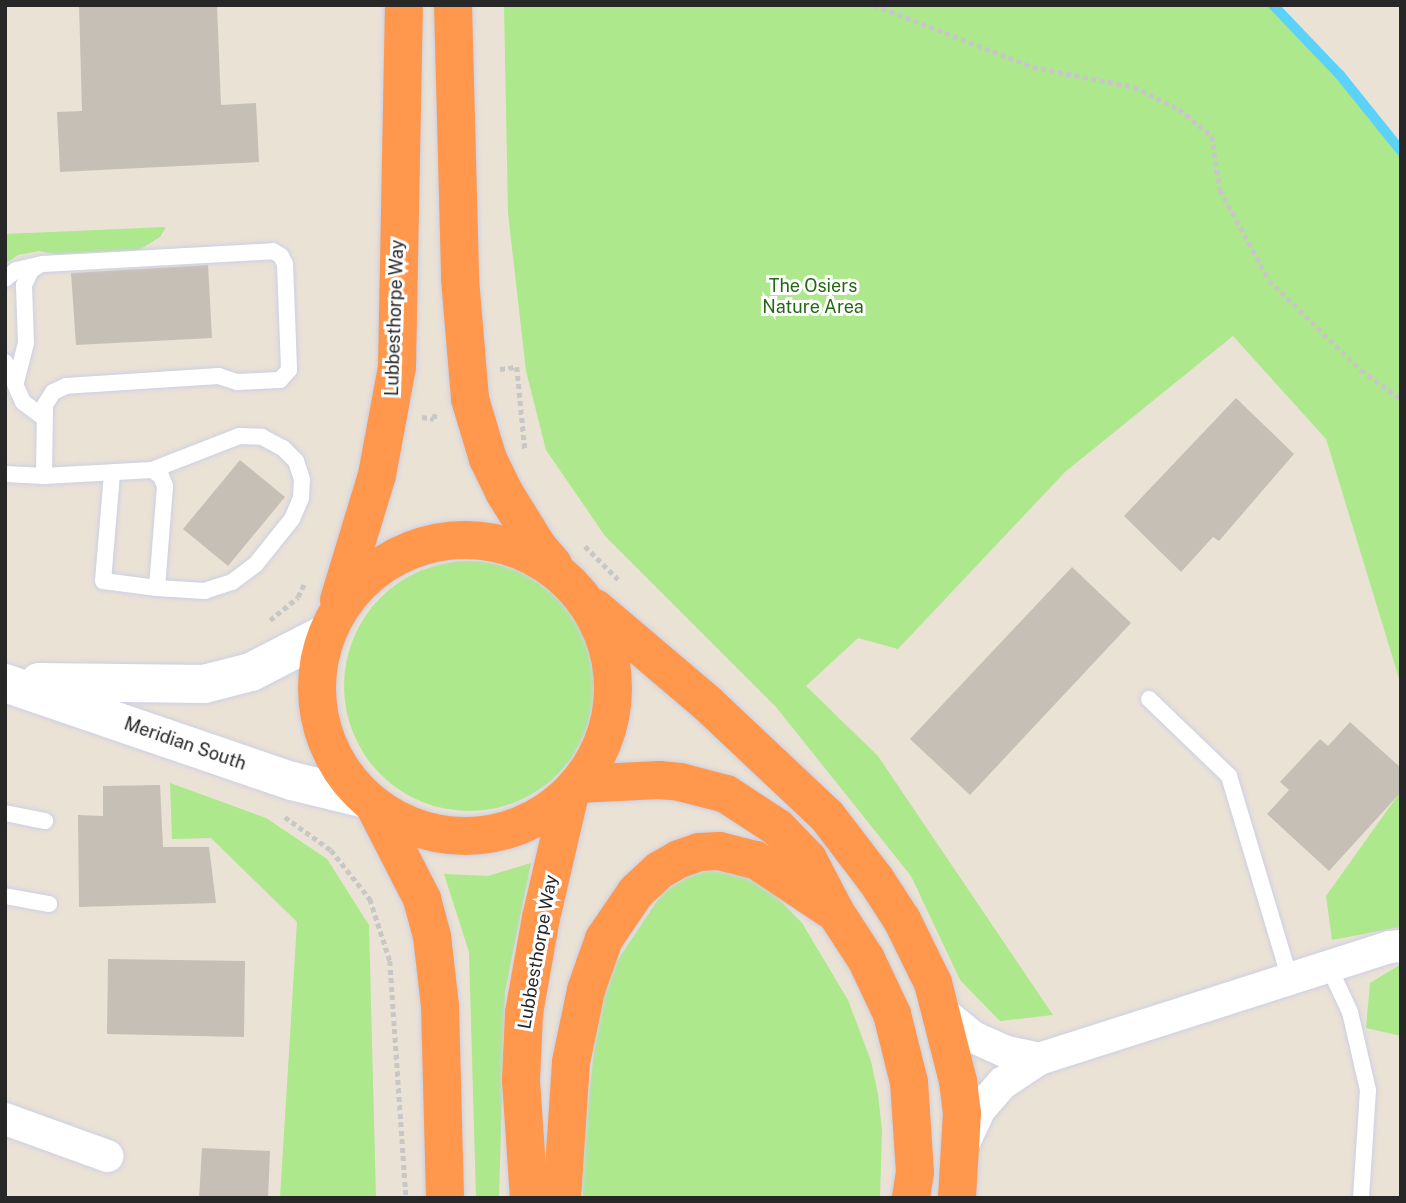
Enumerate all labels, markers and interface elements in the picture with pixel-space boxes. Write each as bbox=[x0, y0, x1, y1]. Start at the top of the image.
street label: Lubbesthorpe Way bbox=[381, 239, 409, 397]
park label: The Osiers Nature Area bbox=[762, 276, 864, 318]
street label: Meridian South bbox=[121, 713, 249, 775]
street label: Lubbesthorpe Way bbox=[514, 873, 562, 1031]

